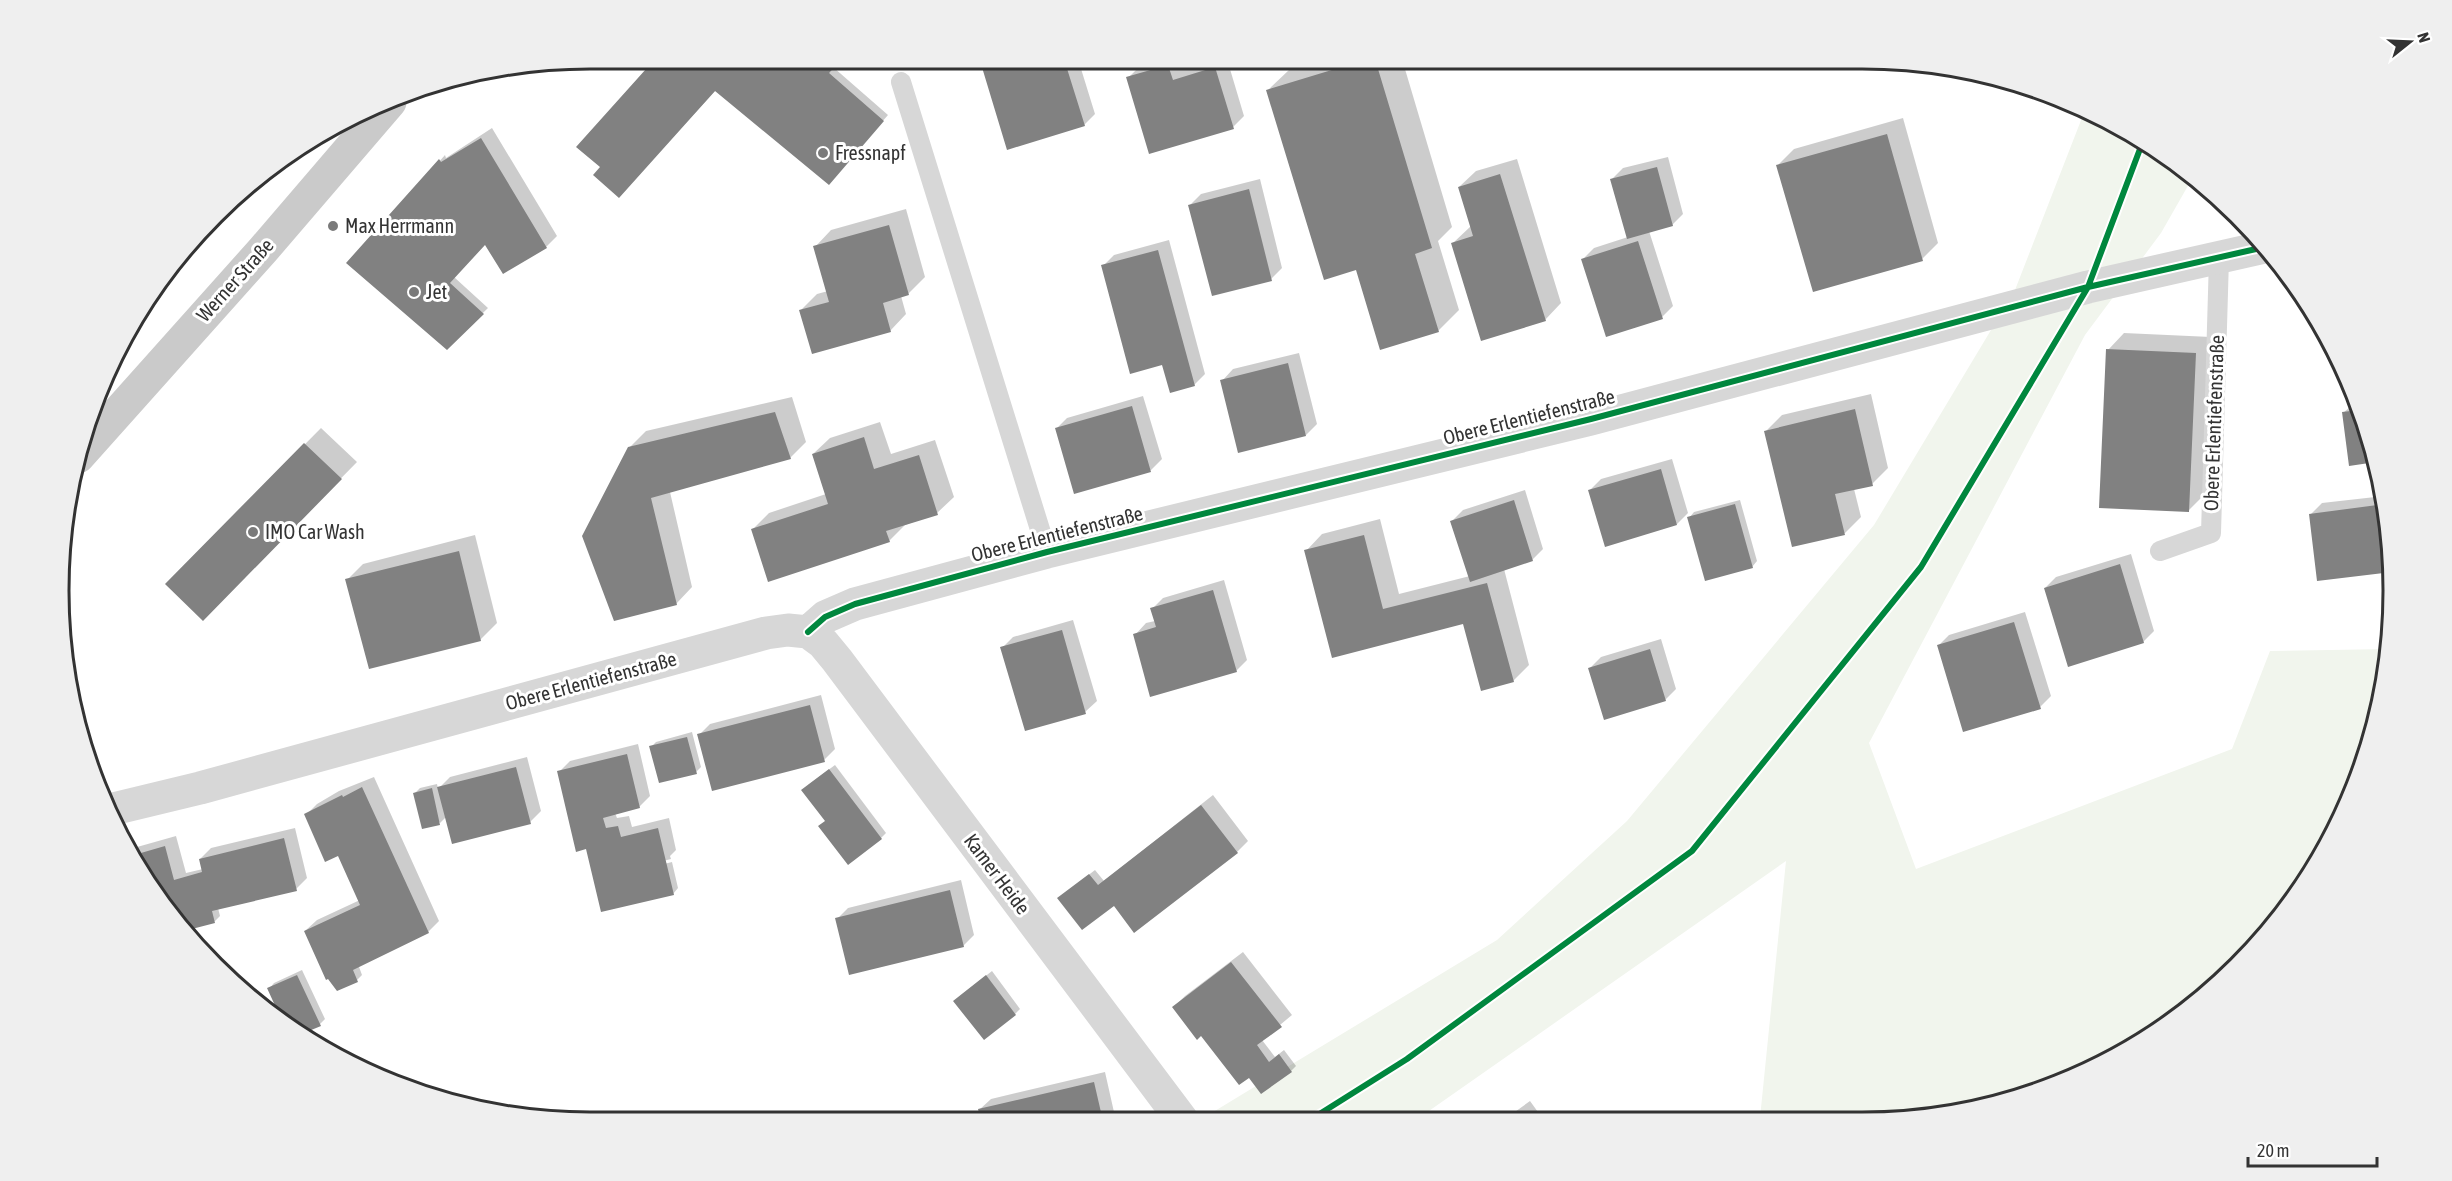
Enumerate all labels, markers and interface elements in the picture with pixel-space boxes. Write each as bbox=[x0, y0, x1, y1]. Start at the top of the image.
north arrow bbox=[2380, 12, 2440, 72]
text: N bbox=[2414, 30, 2434, 45]
place label: Fressnapf bbox=[835, 141, 906, 164]
marker: Fressnapf bbox=[816, 146, 830, 160]
place label: Max Herrmann bbox=[345, 214, 454, 237]
marker: Max Herrmann bbox=[326, 219, 340, 233]
street label: Werner Straße bbox=[191, 233, 278, 326]
place label: Jet bbox=[426, 280, 447, 303]
marker: Jet bbox=[407, 285, 421, 299]
street label: Obere Erlentiefenstraße bbox=[2199, 335, 2228, 511]
street label: Obere Erlentiefenstraße bbox=[1441, 384, 1617, 449]
street label: Obere Erlentiefenstraße bbox=[969, 501, 1145, 566]
place label: IMO Car Wash bbox=[265, 520, 365, 543]
marker: IMO Car Wash bbox=[246, 525, 260, 539]
street label: Obere Erlentiefenstraße bbox=[503, 647, 679, 714]
street label: Kamer Heide bbox=[960, 829, 1035, 918]
scale bar bbox=[2248, 1130, 2377, 1168]
text: 20 m bbox=[2257, 1140, 2289, 1161]

